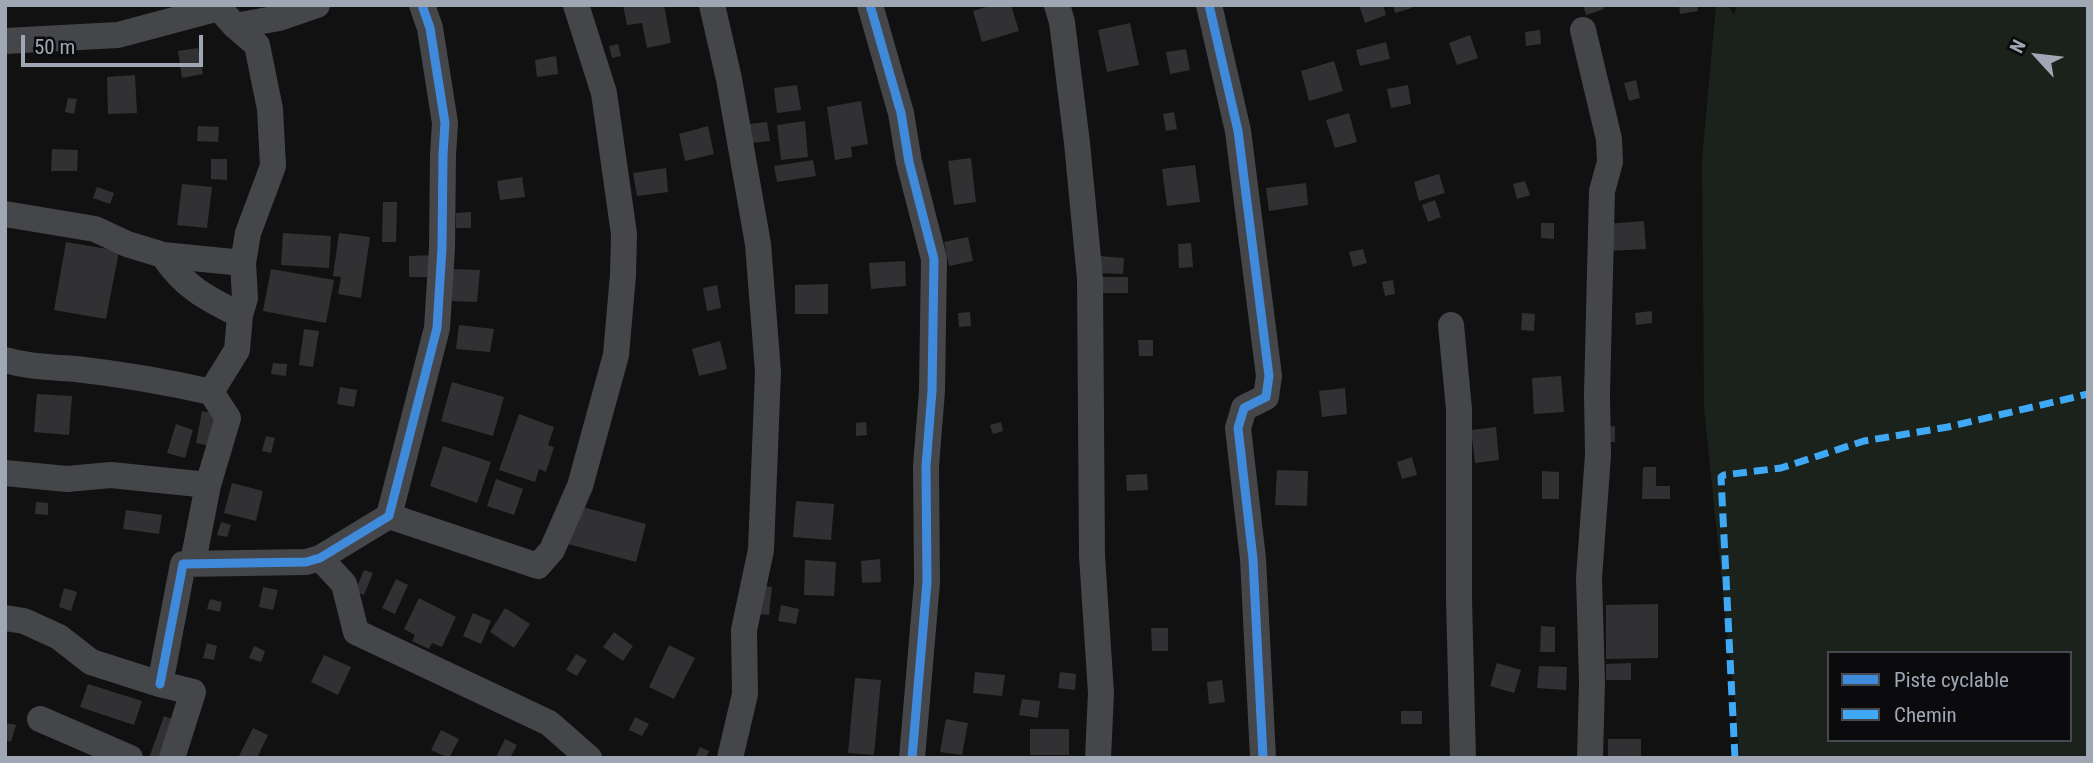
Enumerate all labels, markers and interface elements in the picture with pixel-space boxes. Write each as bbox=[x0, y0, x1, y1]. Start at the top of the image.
scale bar bbox=[24, 21, 206, 65]
north arrow bbox=[2002, 21, 2072, 91]
text: 50 m bbox=[34, 35, 75, 59]
text: N bbox=[2005, 36, 2031, 57]
legend bbox=[1827, 651, 2072, 742]
text: Piste cyclable bbox=[1894, 668, 2009, 692]
text: Chemin bbox=[1894, 703, 1957, 727]

